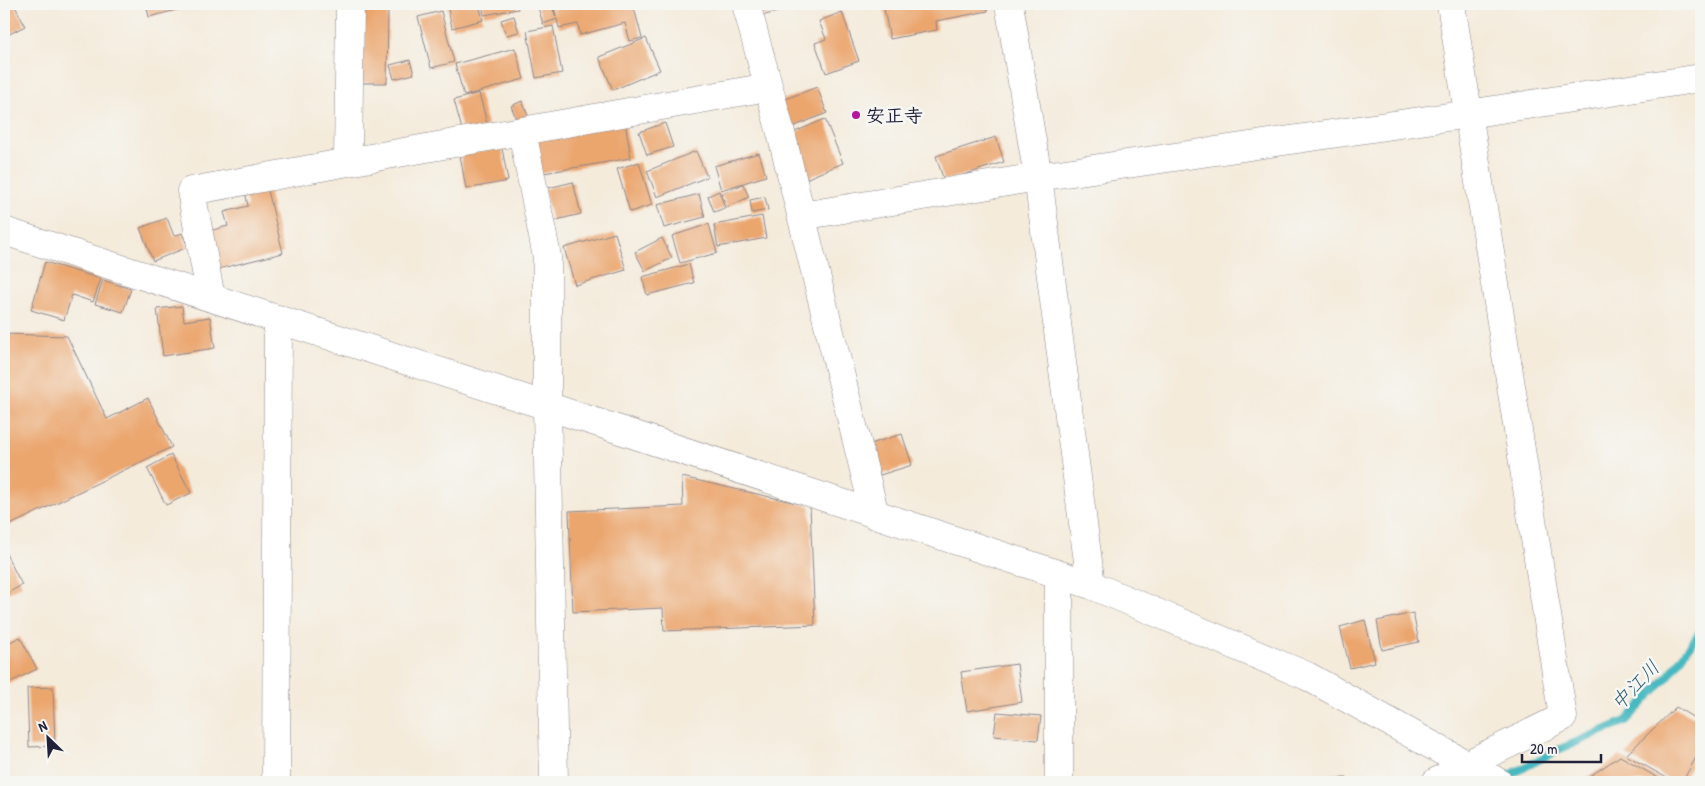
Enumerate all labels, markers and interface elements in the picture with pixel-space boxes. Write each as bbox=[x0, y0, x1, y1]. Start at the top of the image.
place label: 安正寺 bbox=[866, 102, 923, 128]
marker: 安正寺 bbox=[850, 109, 862, 121]
water label: 中江川 bbox=[1604, 654, 1665, 716]
north arrow bbox=[22, 714, 72, 764]
text: N bbox=[35, 715, 50, 736]
scale bar bbox=[1522, 731, 1601, 763]
text: 20 m bbox=[1530, 738, 1557, 759]

